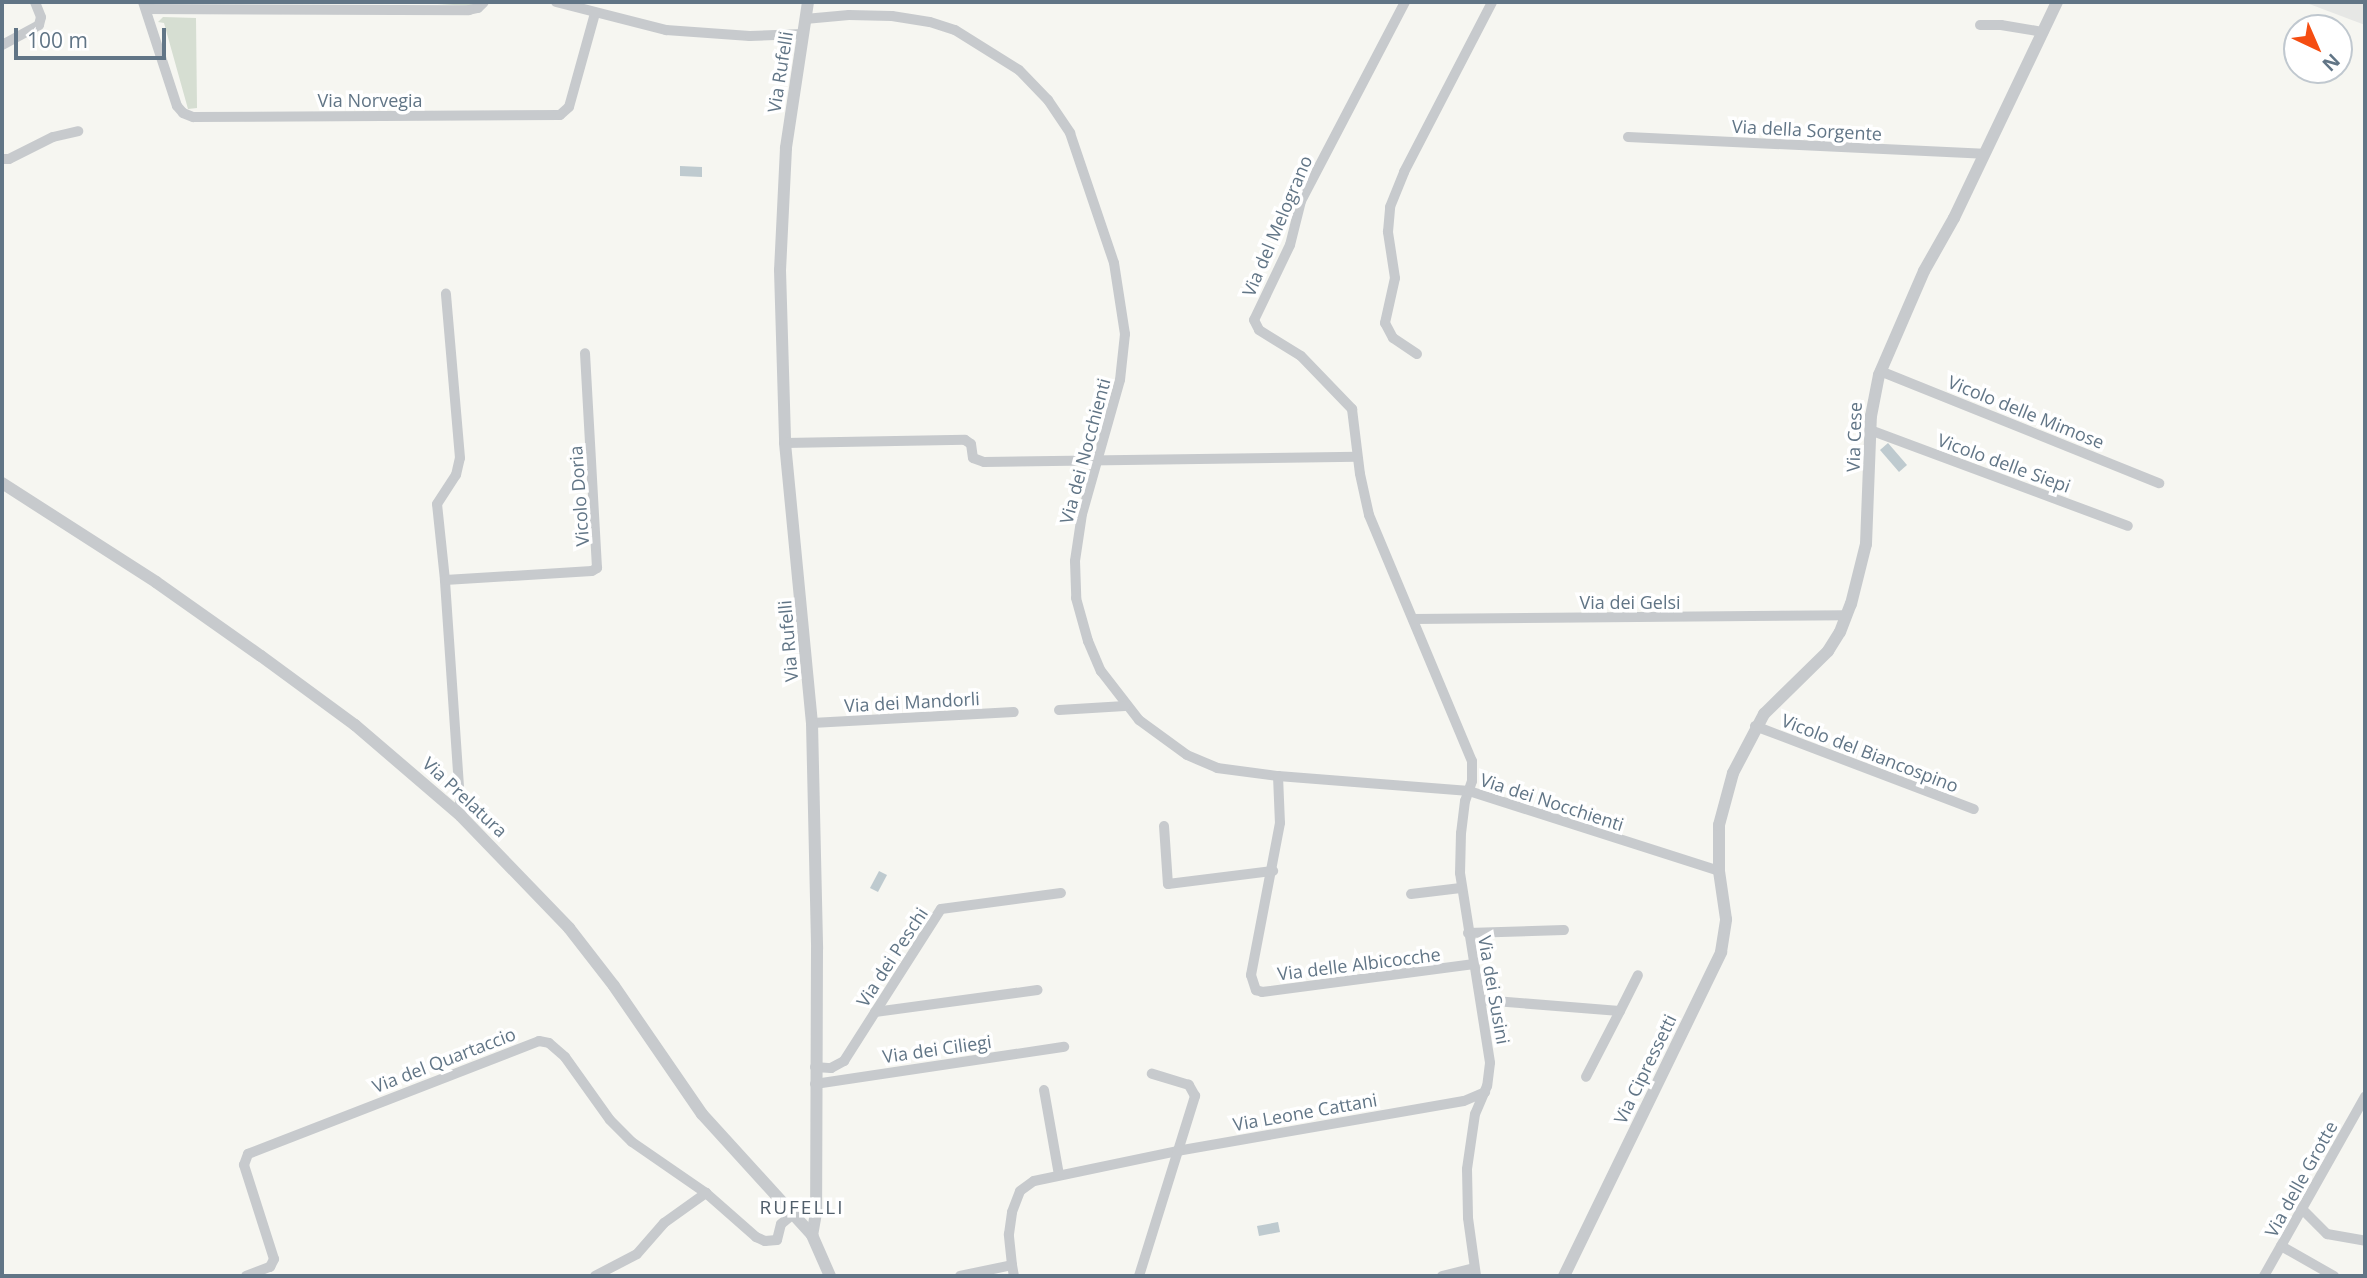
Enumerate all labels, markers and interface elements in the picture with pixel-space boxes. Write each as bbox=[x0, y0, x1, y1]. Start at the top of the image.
scale bar bbox=[18, 14, 170, 58]
north arrow bbox=[2283, 14, 2353, 84]
text: 100 m bbox=[27, 26, 88, 54]
street label: Via Rufelli bbox=[763, 30, 797, 114]
text: N bbox=[2317, 48, 2346, 77]
street label: Via Norvegia bbox=[317, 89, 423, 111]
street label: Via della Sorgente bbox=[1731, 115, 1883, 145]
street label: Via del Melograno bbox=[1238, 152, 1316, 300]
street label: Vicolo delle Mimose bbox=[1945, 371, 2107, 453]
street label: Via dei Nocchienti bbox=[1055, 376, 1115, 526]
street label: Via Cese bbox=[1842, 402, 1866, 472]
street label: Vicolo delle Siepi bbox=[1935, 429, 2073, 497]
street label: Vicolo Doria bbox=[565, 445, 593, 547]
street label: Via dei Gelsi bbox=[1579, 591, 1681, 613]
street label: Via Rufelli bbox=[774, 599, 802, 683]
street label: Via dei Mandorli bbox=[844, 688, 980, 716]
street label: Vicolo del Biancospino bbox=[1778, 709, 1962, 797]
street label: Via Prelatura bbox=[418, 752, 512, 842]
street label: Via dei Nocchienti bbox=[1478, 769, 1626, 835]
street label: Via dei Peschi bbox=[852, 903, 932, 1011]
street label: Via dei Susini bbox=[1474, 934, 1514, 1046]
street label: Via delle Albicocche bbox=[1276, 943, 1442, 985]
street label: Via Cipressetti bbox=[1609, 1011, 1681, 1127]
street label: Via del Quartaccio bbox=[369, 1023, 519, 1097]
street label: Via dei Ciliegi bbox=[881, 1031, 993, 1067]
street label: Via Leone Cattani bbox=[1231, 1089, 1379, 1135]
street label: Via delle Grotte bbox=[2260, 1117, 2342, 1241]
district label: RUFELLI bbox=[760, 1197, 844, 1219]

